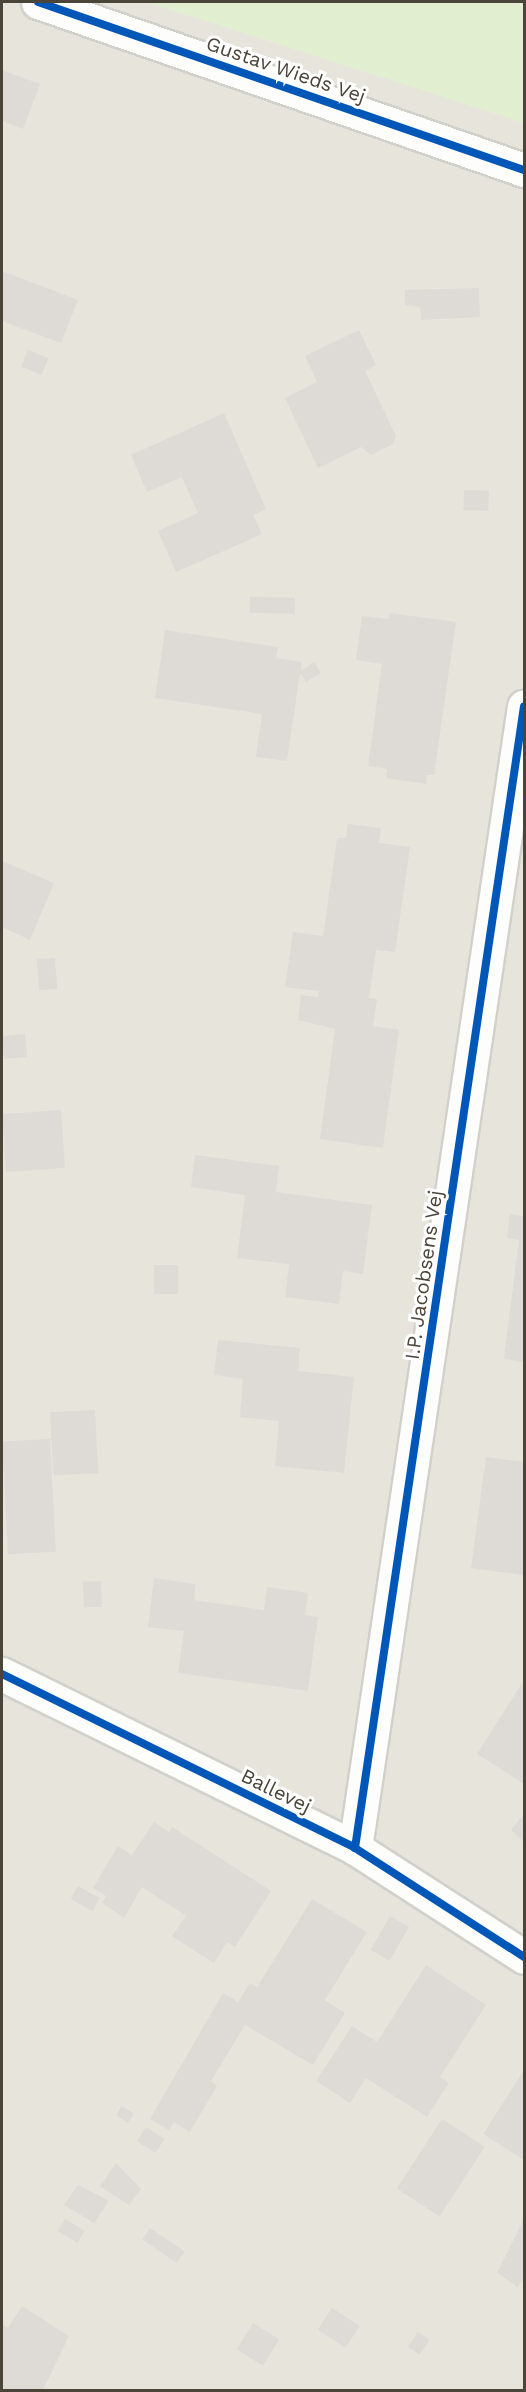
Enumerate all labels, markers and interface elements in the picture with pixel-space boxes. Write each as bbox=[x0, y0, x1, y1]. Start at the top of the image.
street label: Gustav Wieds Vej bbox=[202, 31, 370, 109]
street label: I.P. Jacobsens Vej bbox=[400, 1188, 448, 1362]
street label: Ballevej bbox=[237, 1764, 315, 1818]

